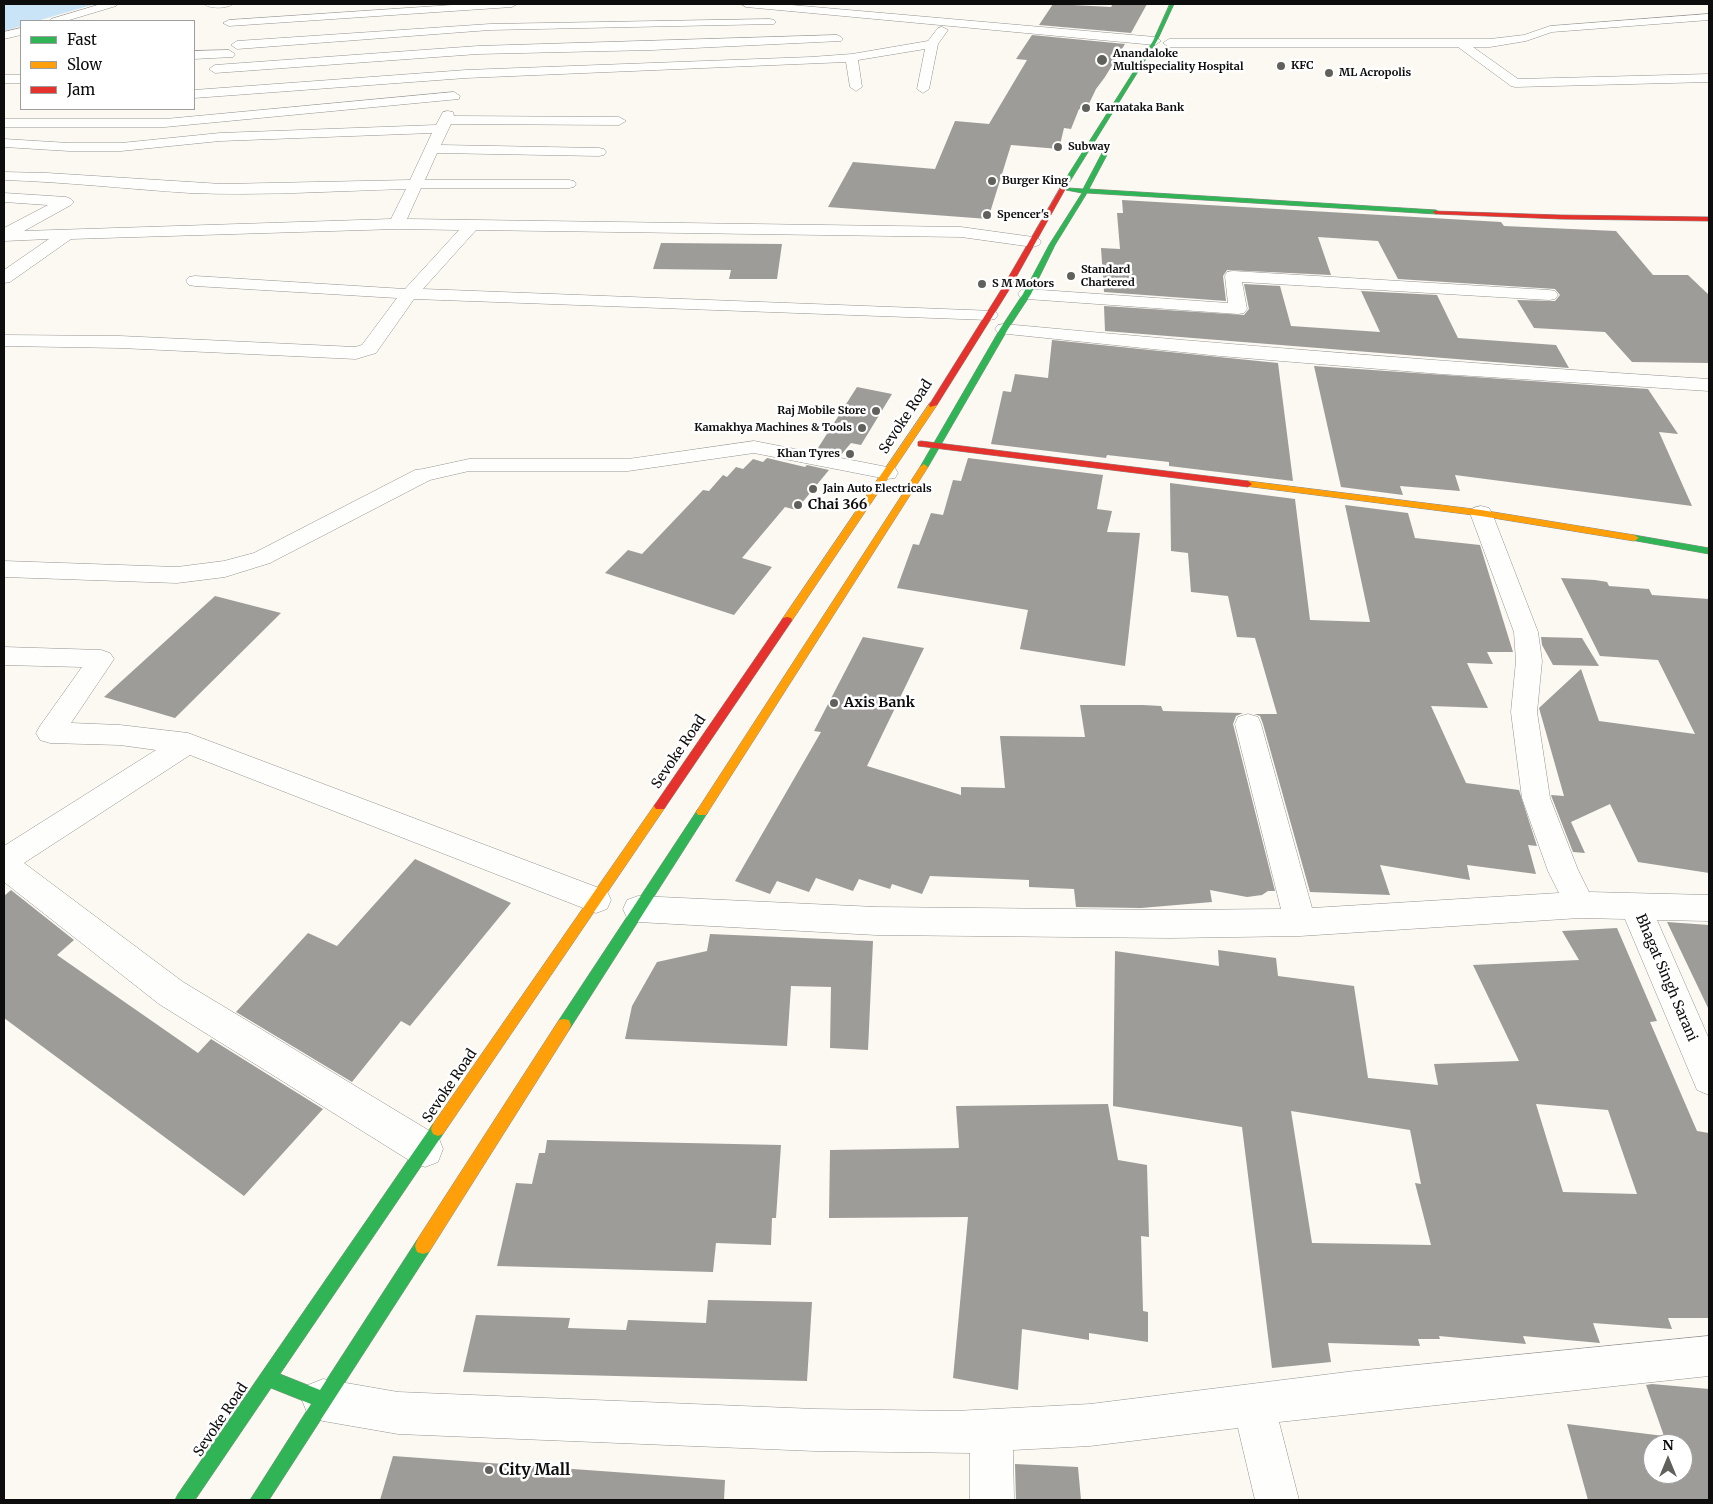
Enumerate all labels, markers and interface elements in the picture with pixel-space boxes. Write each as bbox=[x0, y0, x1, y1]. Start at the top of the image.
legend bbox=[20, 20, 195, 110]
text: Fast bbox=[67, 30, 97, 49]
place label: Anandaloke Multispeciality Hospital bbox=[1113, 47, 1244, 73]
marker: Anandaloke Multispeciality Hospital bbox=[1095, 53, 1109, 67]
text: Slow bbox=[67, 55, 102, 74]
place label: KFC bbox=[1291, 59, 1313, 73]
marker: KFC bbox=[1275, 60, 1287, 72]
place label: ML Acropolis bbox=[1339, 66, 1411, 80]
marker: ML Acropolis bbox=[1323, 67, 1335, 79]
text: Jam bbox=[67, 80, 95, 99]
place label: Karnataka Bank bbox=[1096, 101, 1184, 115]
marker: Karnataka Bank bbox=[1080, 102, 1092, 114]
place label: Subway bbox=[1068, 140, 1110, 154]
marker: Subway bbox=[1052, 141, 1064, 153]
place label: Burger King bbox=[1002, 174, 1068, 188]
marker: Burger King bbox=[986, 175, 998, 187]
place label: Spencer's bbox=[997, 208, 1049, 222]
marker: Spencer's bbox=[981, 209, 993, 221]
place label: Standard Chartered bbox=[1081, 263, 1135, 289]
marker: Standard Chartered bbox=[1065, 270, 1077, 282]
place label: S M Motors bbox=[992, 277, 1054, 291]
marker: S M Motors bbox=[976, 278, 988, 290]
street label: Sevoke Road bbox=[876, 377, 936, 457]
place label: Raj Mobile Store bbox=[777, 404, 866, 418]
marker: Raj Mobile Store bbox=[870, 405, 882, 417]
place label: Kamakhya Machines & Tools bbox=[694, 421, 852, 435]
marker: Kamakhya Machines & Tools bbox=[856, 422, 868, 434]
place label: Khan Tyres bbox=[777, 447, 840, 461]
marker: Khan Tyres bbox=[844, 448, 856, 460]
place label: Jain Auto Electricals bbox=[823, 482, 932, 496]
marker: Jain Auto Electricals bbox=[807, 483, 819, 495]
place label: Chai 366 bbox=[808, 497, 867, 513]
marker: Chai 366 bbox=[792, 499, 804, 511]
place label: Axis Bank bbox=[844, 695, 915, 711]
marker: Axis Bank bbox=[828, 697, 840, 709]
street label: Sevoke Road bbox=[648, 712, 710, 792]
street label: Bhagat Singh Sarani bbox=[1632, 912, 1700, 1044]
street label: Sevoke Road bbox=[419, 1046, 481, 1126]
street label: Sevoke Road bbox=[190, 1380, 252, 1460]
north arrow bbox=[1643, 1434, 1693, 1484]
text: N bbox=[1662, 1436, 1674, 1454]
place label: City Mall bbox=[499, 1460, 570, 1480]
marker: City Mall bbox=[483, 1464, 495, 1476]

